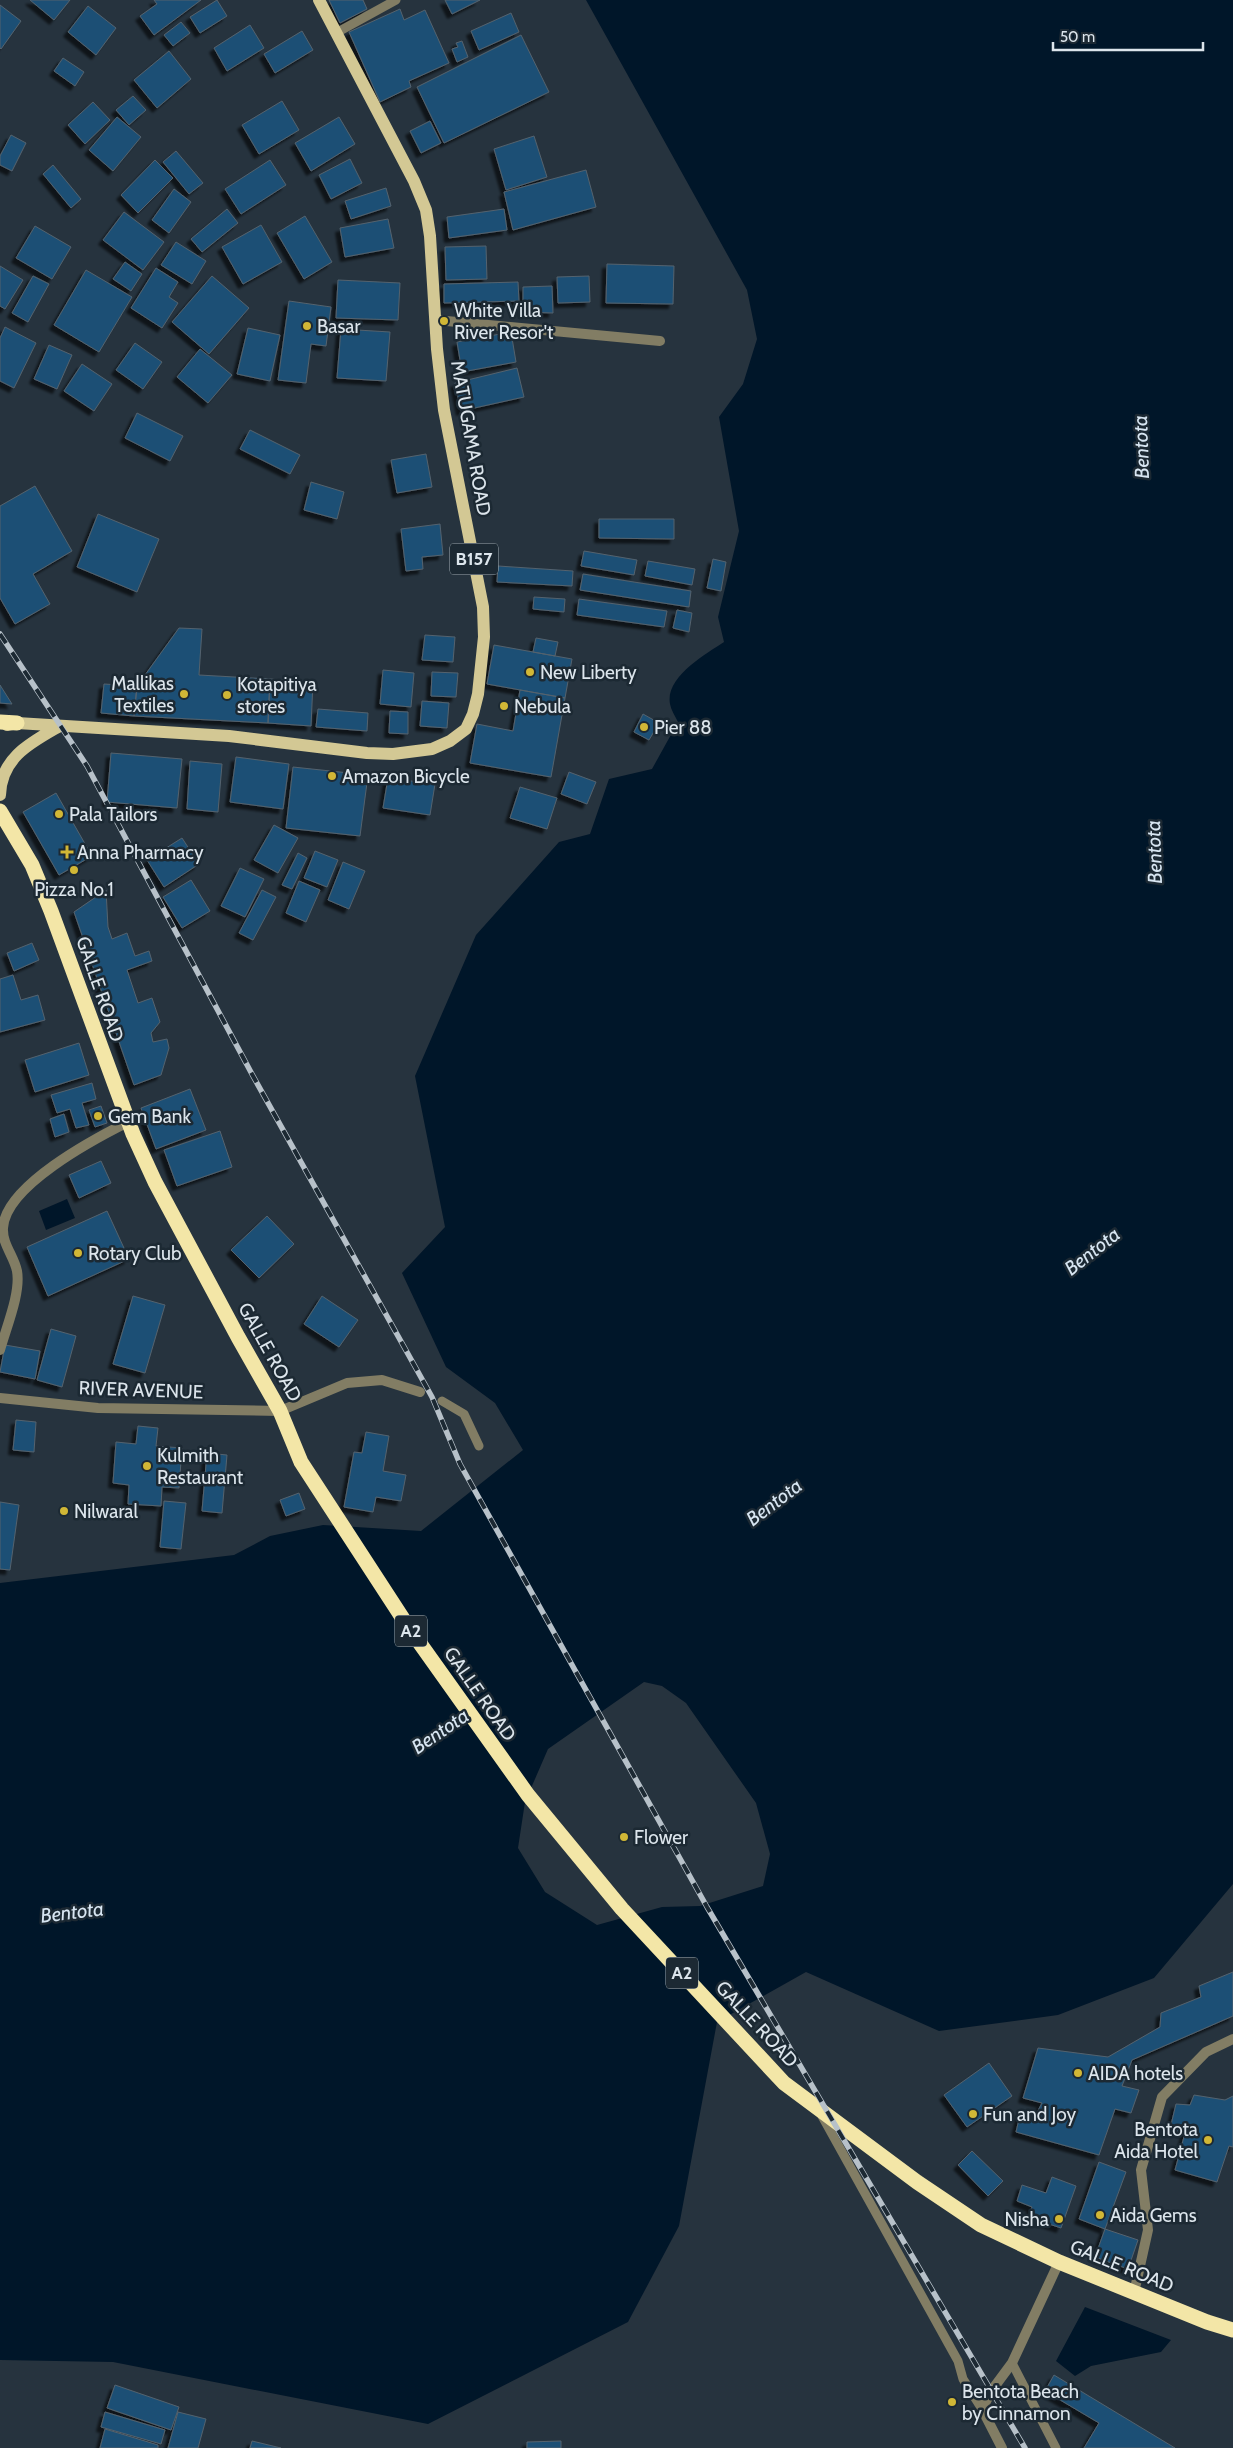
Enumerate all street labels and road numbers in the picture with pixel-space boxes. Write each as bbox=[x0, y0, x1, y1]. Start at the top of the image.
street label: MATUGAMA ROAD bbox=[446, 359, 496, 518]
road number: B157 bbox=[450, 544, 498, 574]
street label: GALLE ROAD bbox=[71, 933, 129, 1045]
street label: GALLE ROAD bbox=[233, 1298, 307, 1406]
street label: RIVER AVENUE bbox=[78, 1376, 204, 1404]
road number: A2 bbox=[395, 1615, 427, 1646]
street label: GALLE ROAD bbox=[439, 1642, 521, 1746]
road number: A2 bbox=[666, 1958, 698, 1989]
street label: GALLE ROAD bbox=[711, 1976, 803, 2072]
street label: GALLE ROAD bbox=[1067, 2235, 1177, 2297]

